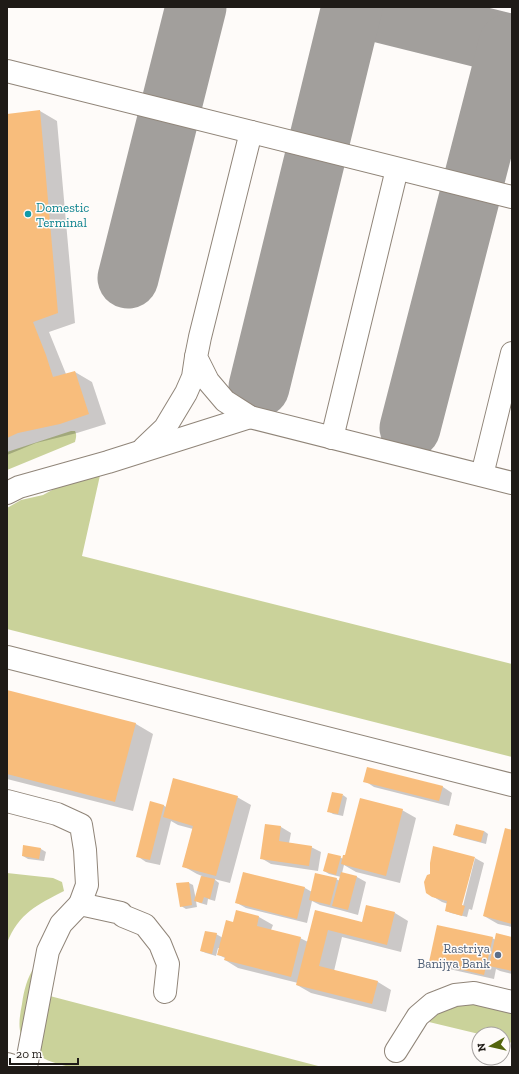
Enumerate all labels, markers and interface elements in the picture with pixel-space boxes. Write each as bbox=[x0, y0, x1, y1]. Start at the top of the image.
place label: Domestic Terminal bbox=[36, 200, 89, 230]
marker: Domestic Terminal bbox=[23, 209, 33, 219]
place label: Rastriya Banijya Bank bbox=[417, 941, 491, 972]
marker: Rastriya Banijya Bank bbox=[493, 950, 503, 960]
north arrow bbox=[471, 1026, 511, 1066]
scale bar bbox=[10, 1040, 78, 1066]
text: N bbox=[474, 1042, 489, 1052]
text: 20 m bbox=[16, 1047, 43, 1061]

